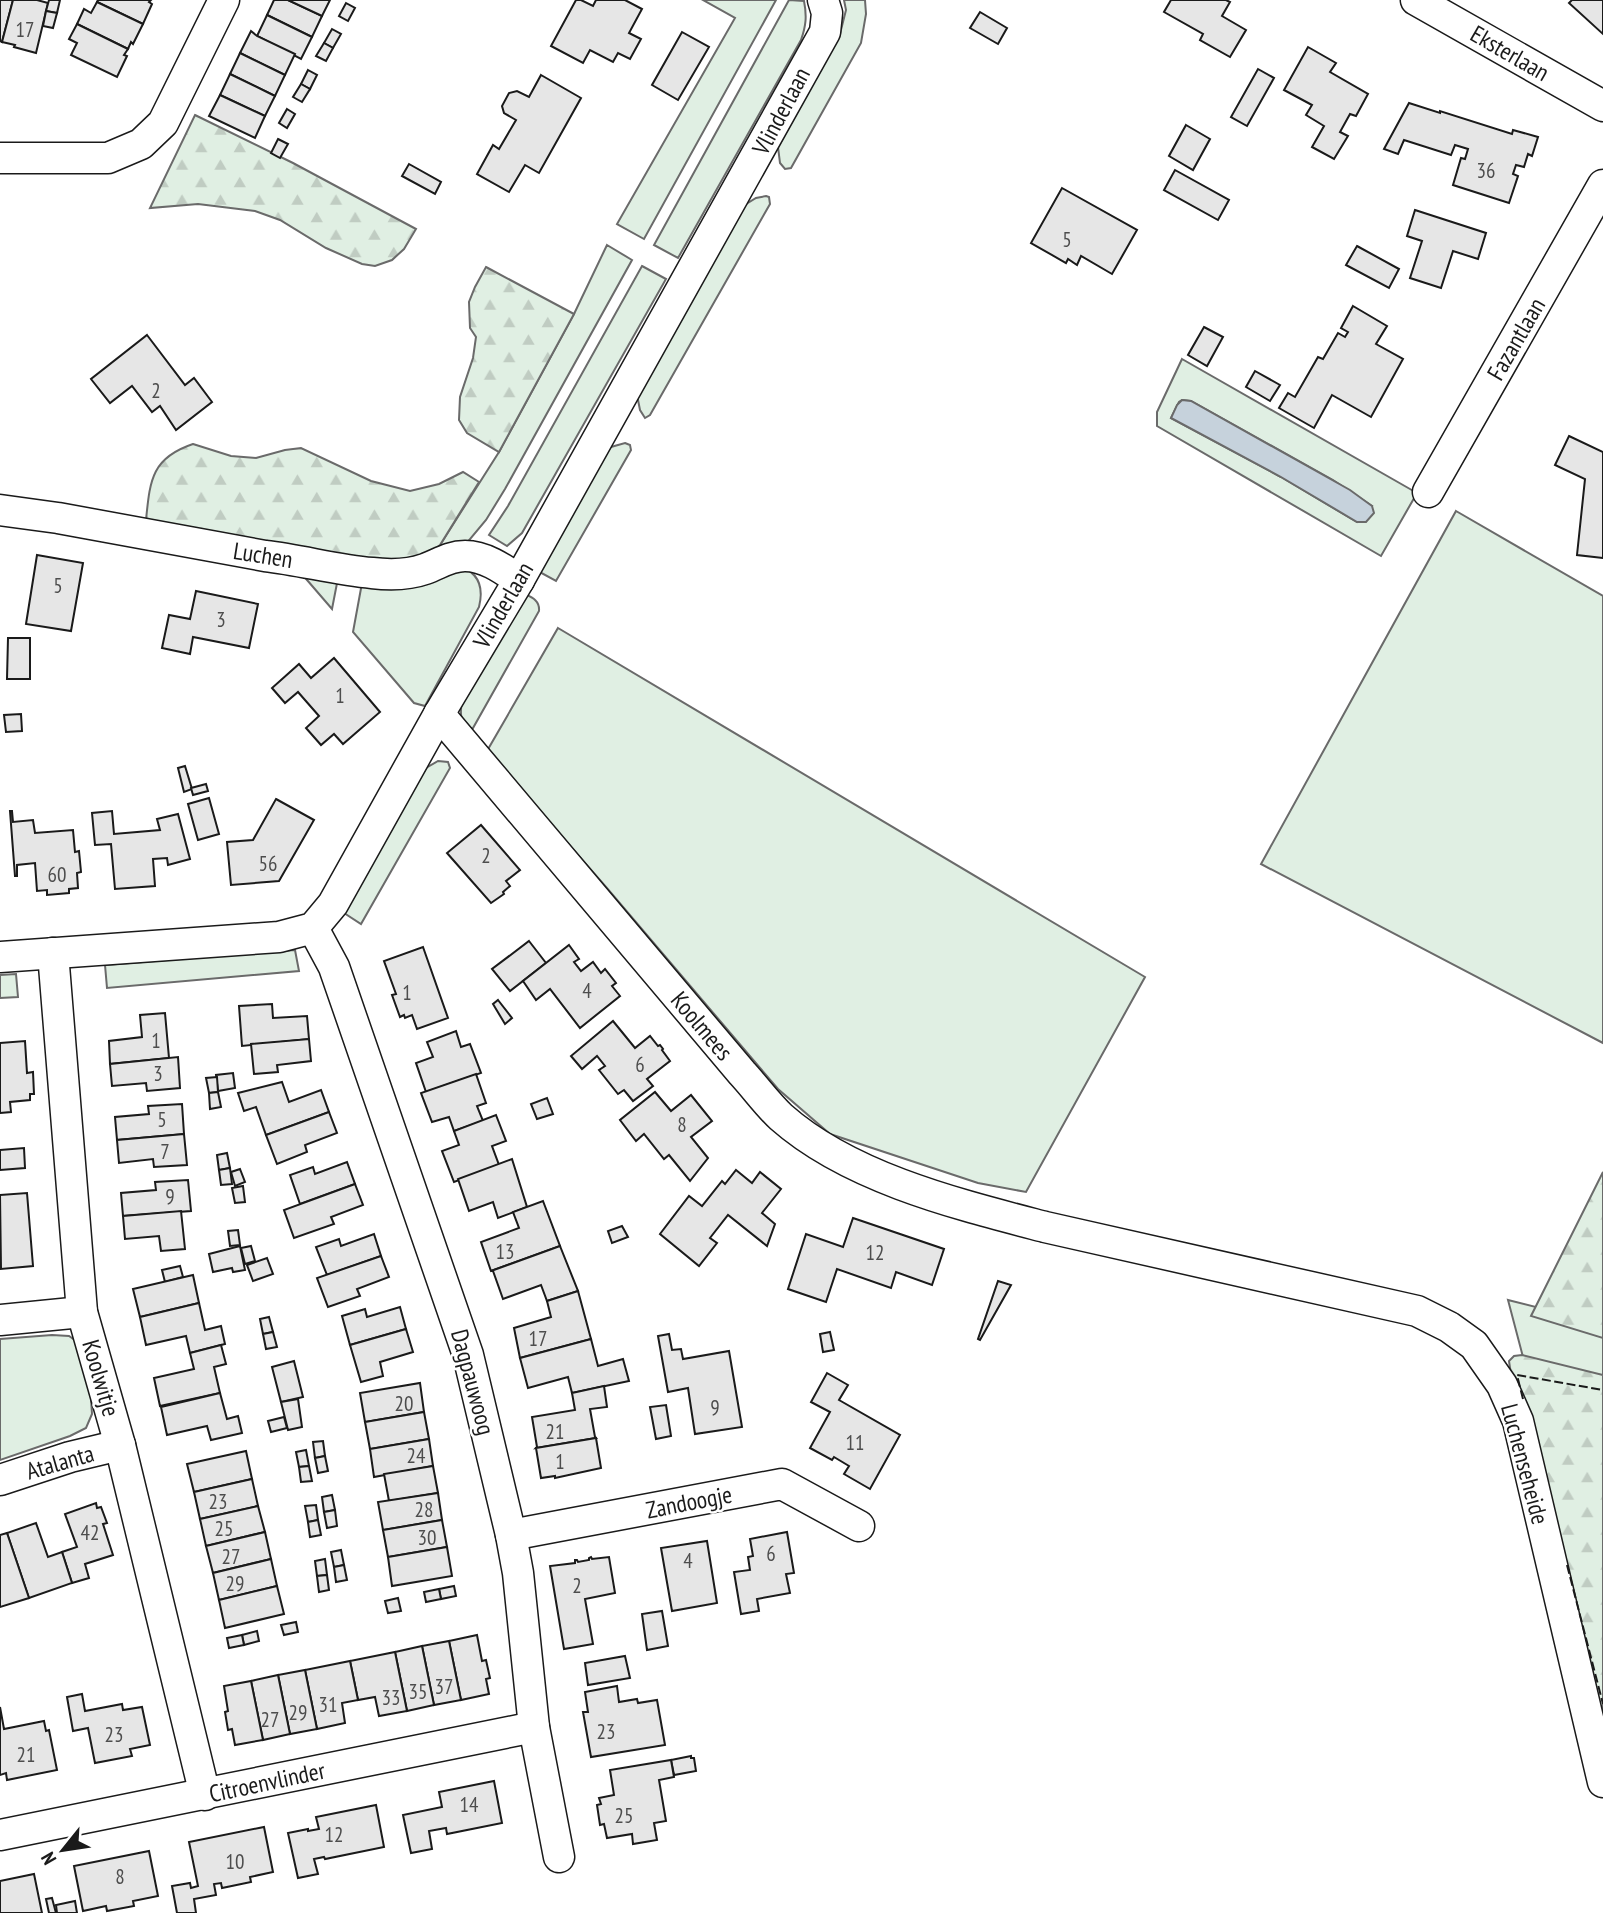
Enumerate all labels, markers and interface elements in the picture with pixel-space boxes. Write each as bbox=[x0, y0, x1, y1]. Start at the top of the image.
house number: 17 bbox=[16, 16, 34, 43]
street label: Eksterlaan bbox=[1465, 18, 1555, 88]
street label: Vlinderlaan bbox=[745, 62, 817, 161]
house number: 36 bbox=[1477, 157, 1495, 184]
house number: 5 bbox=[1062, 226, 1072, 253]
street label: Fazantlaan bbox=[1480, 292, 1552, 386]
house number: 2 bbox=[151, 377, 161, 404]
street label: Luchen bbox=[231, 535, 295, 575]
street label: Vlinderlaan bbox=[465, 556, 540, 655]
house number: 5 bbox=[53, 572, 63, 599]
house number: 3 bbox=[216, 606, 226, 633]
house number: 1 bbox=[335, 682, 345, 709]
house number: 2 bbox=[481, 842, 491, 869]
house number: 56 bbox=[259, 850, 277, 877]
house number: 60 bbox=[48, 861, 66, 888]
house number: 4 bbox=[582, 977, 592, 1004]
house number: 1 bbox=[402, 979, 412, 1006]
street label: Koolmees bbox=[664, 985, 740, 1067]
house number: 1 bbox=[151, 1027, 161, 1054]
house number: 6 bbox=[635, 1051, 645, 1078]
house number: 3 bbox=[153, 1060, 163, 1087]
house number: 5 bbox=[157, 1106, 167, 1133]
house number: 8 bbox=[677, 1111, 687, 1138]
house number: 7 bbox=[160, 1138, 170, 1165]
house number: 9 bbox=[165, 1183, 175, 1210]
house number: 13 bbox=[496, 1238, 514, 1265]
house number: 12 bbox=[866, 1239, 884, 1266]
house number: 17 bbox=[529, 1325, 547, 1352]
street label: Dagpauwoog bbox=[444, 1326, 502, 1438]
street label: Koolwitje bbox=[75, 1336, 127, 1420]
house number: 20 bbox=[395, 1390, 413, 1417]
house number: 9 bbox=[710, 1394, 720, 1421]
street label: Luchenseheide bbox=[1494, 1400, 1556, 1528]
house number: 21 bbox=[546, 1418, 564, 1445]
house number: 11 bbox=[846, 1429, 864, 1456]
street label: Atalanta bbox=[22, 1438, 98, 1486]
house number: 24 bbox=[407, 1442, 426, 1469]
house number: 1 bbox=[555, 1448, 565, 1475]
street label: Zandoogje bbox=[643, 1478, 735, 1526]
house number: 23 bbox=[209, 1488, 227, 1515]
house number: 28 bbox=[415, 1496, 433, 1523]
house number: 25 bbox=[215, 1515, 233, 1542]
house number: 42 bbox=[81, 1519, 99, 1546]
house number: 30 bbox=[418, 1524, 436, 1551]
house number: 6 bbox=[766, 1540, 776, 1567]
house number: 27 bbox=[222, 1543, 240, 1570]
house number: 4 bbox=[683, 1547, 693, 1574]
house number: 29 bbox=[226, 1570, 244, 1597]
house number: 2 bbox=[572, 1572, 582, 1599]
house number: 37 bbox=[435, 1673, 453, 1700]
house number: 35 bbox=[409, 1678, 427, 1705]
house number: 33 bbox=[382, 1684, 400, 1711]
house number: 31 bbox=[319, 1691, 337, 1718]
house number: 29 bbox=[289, 1699, 307, 1726]
house number: 27 bbox=[261, 1706, 279, 1733]
house number: 23 bbox=[597, 1718, 615, 1745]
house number: 23 bbox=[105, 1721, 123, 1748]
house number: 21 bbox=[17, 1741, 35, 1768]
street label: Citroenvlinder bbox=[206, 1755, 328, 1809]
house number: 14 bbox=[460, 1791, 479, 1818]
house number: 25 bbox=[615, 1802, 633, 1829]
north arrow bbox=[28, 1815, 98, 1885]
house number: 12 bbox=[325, 1821, 343, 1848]
text: N bbox=[35, 1848, 61, 1869]
house number: 10 bbox=[226, 1848, 244, 1875]
house number: 8 bbox=[115, 1863, 125, 1890]

